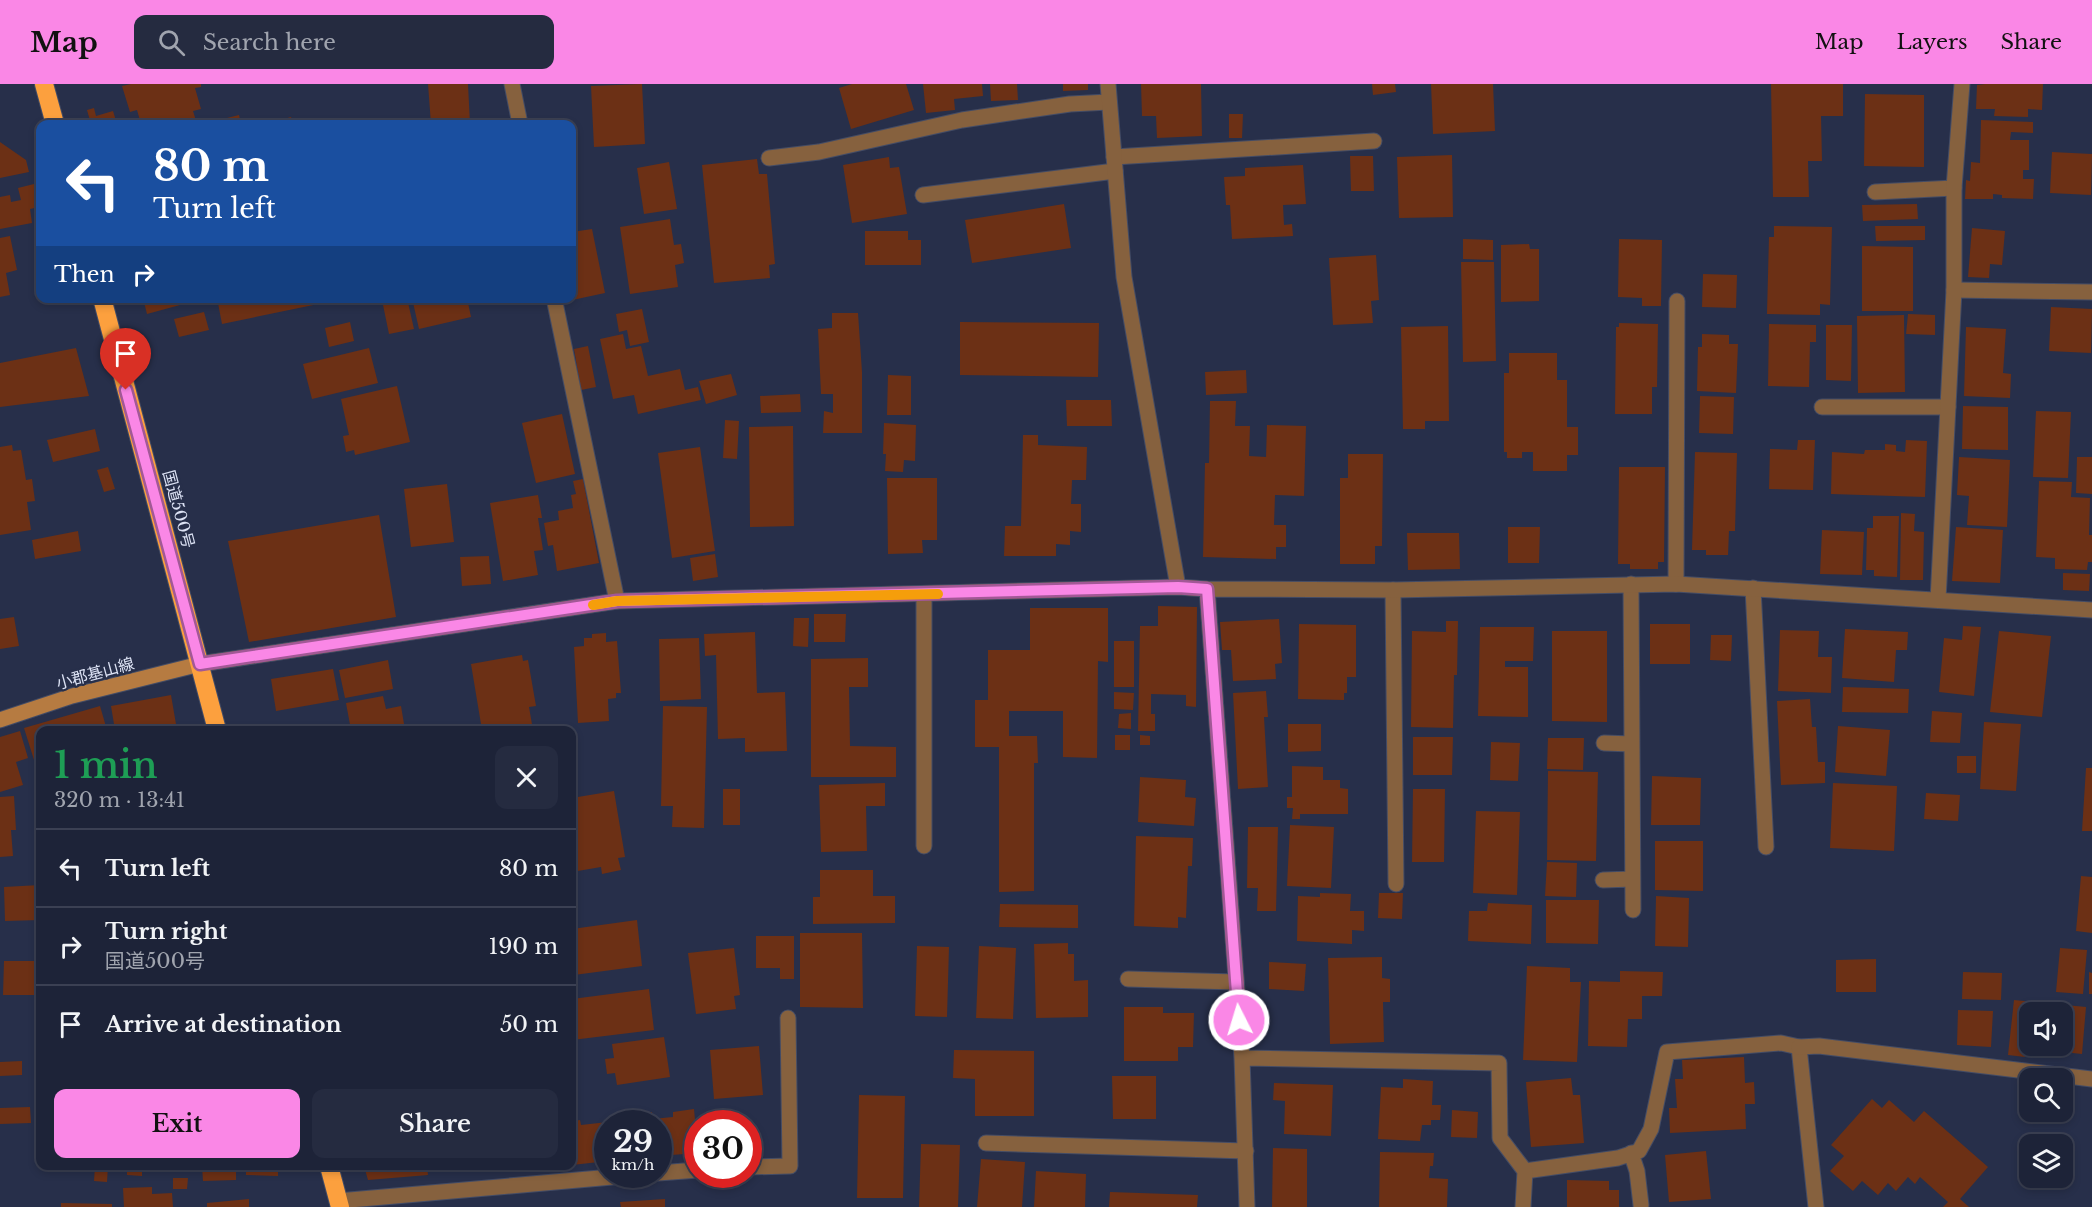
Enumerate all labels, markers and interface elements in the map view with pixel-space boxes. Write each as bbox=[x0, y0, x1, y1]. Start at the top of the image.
search box bbox=[134, 15, 554, 69]
text: Map bbox=[30, 25, 98, 60]
icon: search bbox=[155, 26, 188, 59]
text: Search here bbox=[203, 29, 336, 56]
text: Map bbox=[1815, 29, 1864, 55]
text: Layers bbox=[1897, 29, 1968, 55]
text: Share bbox=[2001, 29, 2062, 55]
text: 80 m bbox=[153, 140, 269, 192]
icon: left bbox=[54, 144, 132, 222]
text: Turn left bbox=[153, 192, 276, 225]
icon: right bbox=[127, 258, 160, 291]
text: Then bbox=[54, 261, 115, 288]
pin bbox=[100, 328, 151, 390]
icon: arrive bbox=[109, 337, 142, 370]
street label: 国道500号 bbox=[159, 468, 199, 550]
street label: 小郡基山線 bbox=[54, 653, 136, 693]
text: 1 min bbox=[54, 743, 158, 788]
button: close bbox=[495, 746, 558, 809]
text: 320 m · 13:41 bbox=[54, 788, 185, 812]
icon: left bbox=[54, 852, 87, 885]
text: Turn left bbox=[105, 855, 210, 882]
text: 80 m bbox=[499, 855, 558, 882]
text: Turn right bbox=[105, 918, 227, 945]
icon: right bbox=[54, 930, 87, 963]
text: 190 m bbox=[488, 933, 558, 960]
text: 国道500号 bbox=[105, 949, 205, 973]
position arrow bbox=[1207, 988, 1271, 1052]
map controls bbox=[2019, 1002, 2073, 1188]
button: sound bbox=[2019, 1002, 2073, 1056]
icon: arrive bbox=[54, 1008, 87, 1041]
text: Arrive at destination bbox=[105, 1011, 342, 1038]
text: 50 m bbox=[500, 1011, 558, 1038]
button: search bbox=[2019, 1068, 2073, 1122]
button: Exit bbox=[54, 1089, 300, 1158]
button: Share bbox=[312, 1089, 558, 1158]
speed limit sign: 30 bbox=[684, 1110, 762, 1188]
text: 29 bbox=[613, 1123, 653, 1160]
button: layers bbox=[2019, 1134, 2073, 1188]
text: km/h bbox=[612, 1155, 654, 1174]

